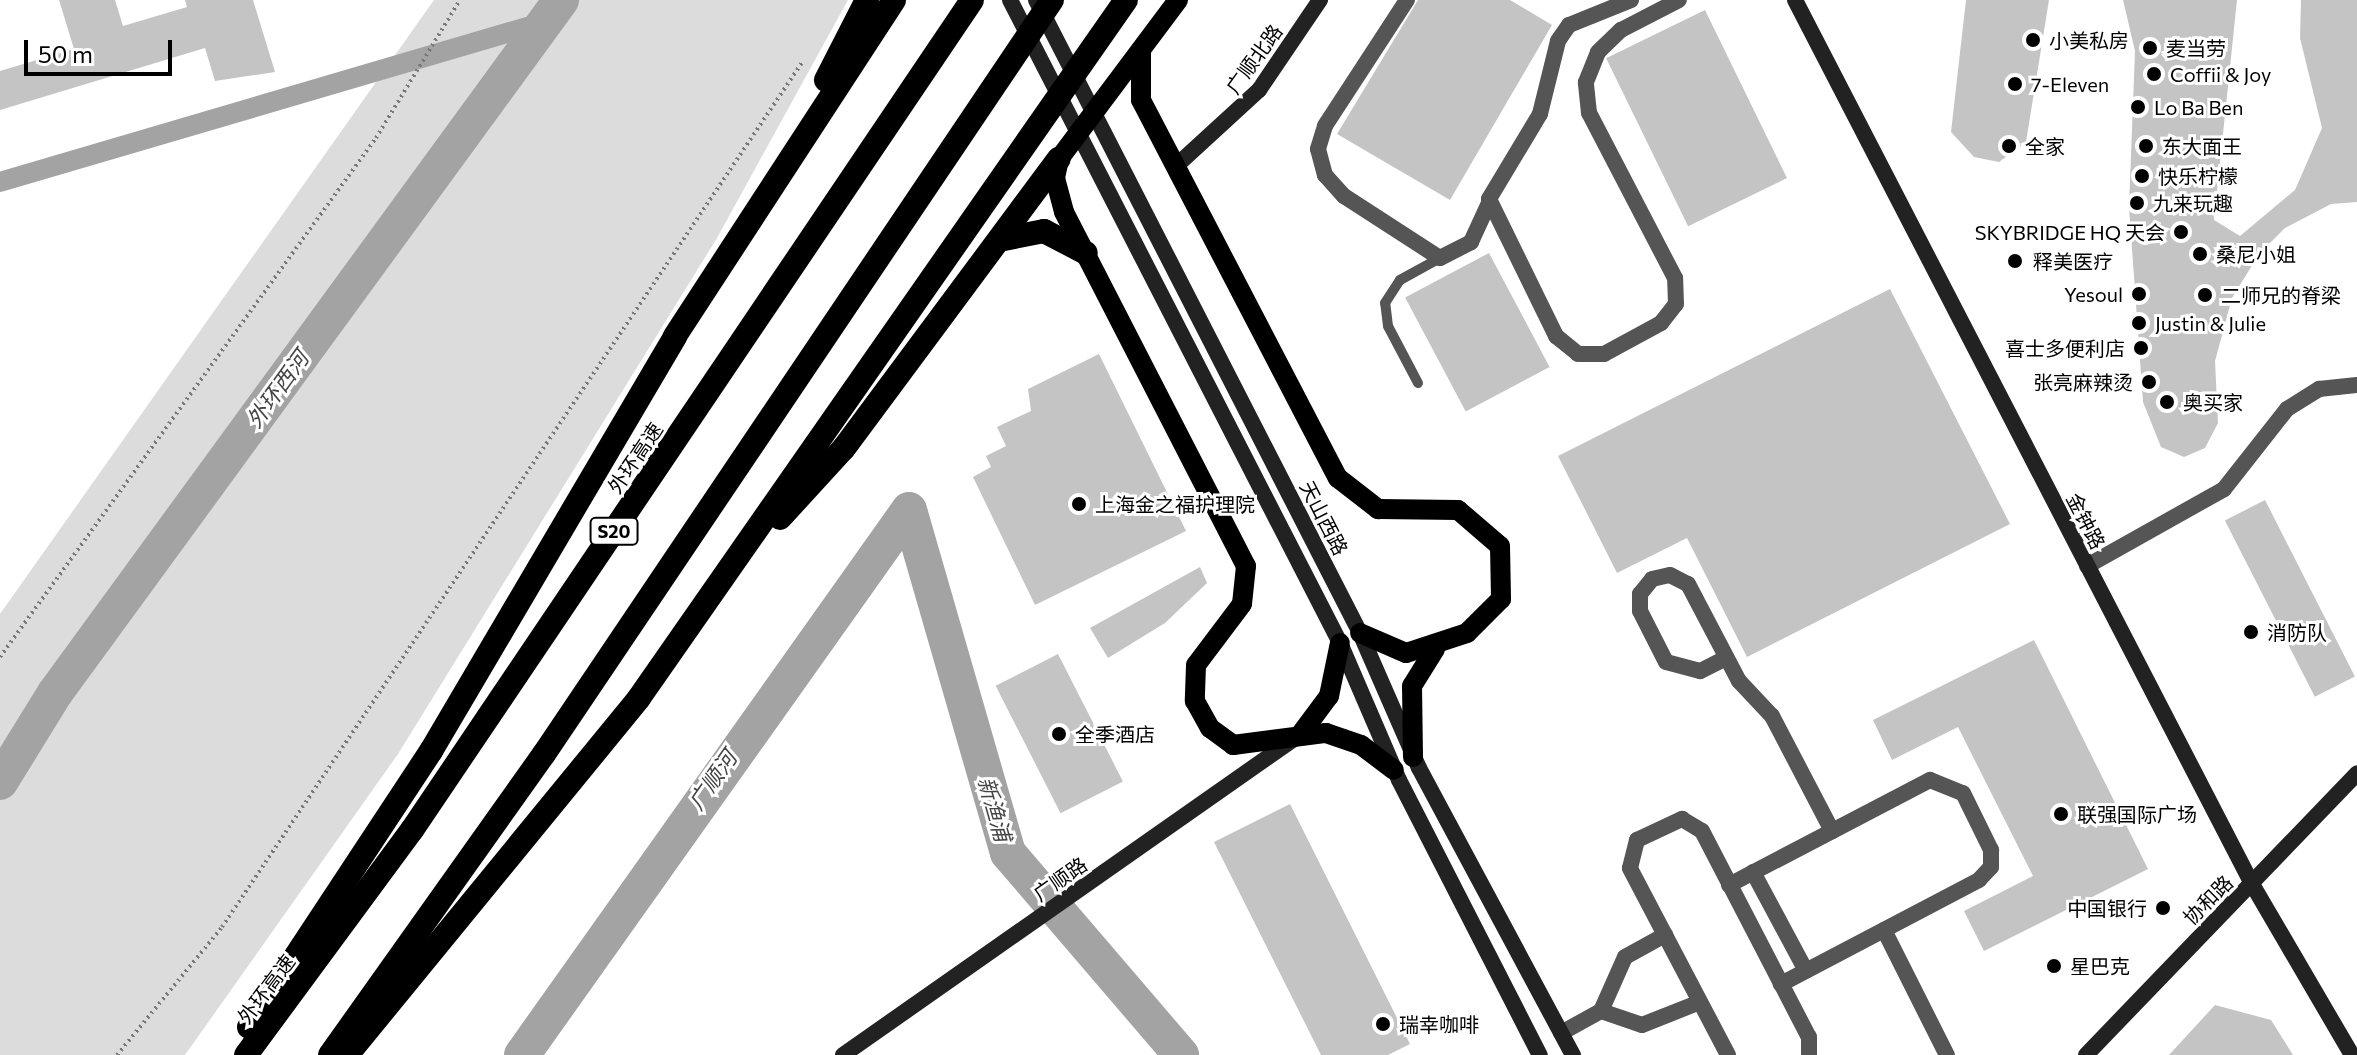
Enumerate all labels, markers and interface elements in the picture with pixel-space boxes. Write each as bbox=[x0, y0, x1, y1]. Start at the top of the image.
street label: 广顺北路 bbox=[1221, 20, 1287, 98]
scale bar bbox=[28, 24, 176, 74]
place label: 小美私房 bbox=[2049, 28, 2129, 52]
marker: 小美私房 bbox=[2024, 31, 2042, 49]
place label: 麦当劳 bbox=[2166, 36, 2226, 60]
text: 50 m bbox=[38, 39, 93, 68]
marker: 麦当劳 bbox=[2141, 39, 2159, 57]
place label: Coffii & Joy bbox=[2170, 62, 2271, 86]
marker: Coffii & Joy bbox=[2145, 65, 2163, 83]
place label: 7-Eleven bbox=[2031, 72, 2109, 96]
marker: 7-Eleven bbox=[2006, 75, 2024, 93]
place label: Lo Ba Ben bbox=[2154, 95, 2243, 119]
marker: Lo Ba Ben bbox=[2129, 98, 2147, 116]
place label: 全家 bbox=[2025, 134, 2065, 158]
place label: 东大面王 bbox=[2162, 134, 2242, 158]
marker: 全家 bbox=[2000, 137, 2018, 155]
marker: 东大面王 bbox=[2137, 137, 2155, 155]
place label: 快乐柠檬 bbox=[2158, 164, 2238, 188]
marker: 快乐柠檬 bbox=[2133, 167, 2151, 185]
place label: 九来玩趣 bbox=[2153, 191, 2233, 215]
marker: 九来玩趣 bbox=[2128, 194, 2146, 212]
place label: SKYBRIDGE HQ 天会 bbox=[1975, 220, 2165, 244]
marker: SKYBRIDGE HQ 天会 bbox=[2172, 223, 2190, 241]
place label: 桑尼小姐 bbox=[2216, 242, 2296, 266]
marker: 桑尼小姐 bbox=[2191, 245, 2209, 263]
place label: 释美医疗 bbox=[2033, 249, 2113, 273]
marker: 释美医疗 bbox=[2004, 250, 2026, 272]
place label: Yesoul bbox=[2064, 282, 2123, 306]
place label: 二师兄的脊梁 bbox=[2221, 283, 2341, 307]
marker: Yesoul bbox=[2130, 285, 2148, 303]
marker: 二师兄的脊梁 bbox=[2196, 286, 2214, 304]
place label: Justin & Julie bbox=[2155, 311, 2266, 335]
marker: Justin & Julie bbox=[2130, 314, 2148, 332]
place label: 喜士多便利店 bbox=[2005, 336, 2125, 360]
marker: 喜士多便利店 bbox=[2132, 339, 2150, 357]
water label: 外环西河 bbox=[240, 346, 314, 432]
place label: 张亮麻辣烫 bbox=[2033, 370, 2133, 394]
marker: 张亮麻辣烫 bbox=[2140, 373, 2158, 391]
place label: 奥买家 bbox=[2183, 390, 2243, 414]
marker: 奥买家 bbox=[2158, 393, 2176, 411]
street label: 外环高速 bbox=[603, 418, 667, 498]
street label: 天山西路 bbox=[1295, 477, 1353, 559]
street label: 金钟路 bbox=[2062, 489, 2110, 553]
place label: 上海金之福护理院 bbox=[1095, 492, 1255, 516]
marker: 上海金之福护理院 bbox=[1070, 495, 1088, 513]
road number: S20 bbox=[588, 517, 640, 545]
place label: 消防队 bbox=[2267, 620, 2327, 644]
marker: 消防队 bbox=[2242, 623, 2260, 641]
place label: 全季酒店 bbox=[1075, 722, 1155, 746]
marker: 全季酒店 bbox=[1050, 725, 1068, 743]
water label: 广顺河 bbox=[682, 745, 742, 815]
water label: 新渔浦 bbox=[973, 774, 1017, 844]
place label: 联强国际广场 bbox=[2077, 802, 2197, 826]
marker: 联强国际广场 bbox=[2052, 805, 2070, 823]
street label: 广顺路 bbox=[1029, 852, 1091, 906]
street label: 协和路 bbox=[2178, 870, 2238, 930]
place label: 中国银行 bbox=[2067, 896, 2147, 920]
marker: 中国银行 bbox=[2154, 899, 2172, 917]
street label: 外环高速 bbox=[232, 950, 300, 1028]
place label: 星巴克 bbox=[2070, 954, 2130, 978]
marker: 星巴克 bbox=[2045, 957, 2063, 975]
place label: 瑞幸咖啡 bbox=[1399, 1012, 1479, 1036]
marker: 瑞幸咖啡 bbox=[1374, 1015, 1392, 1033]

